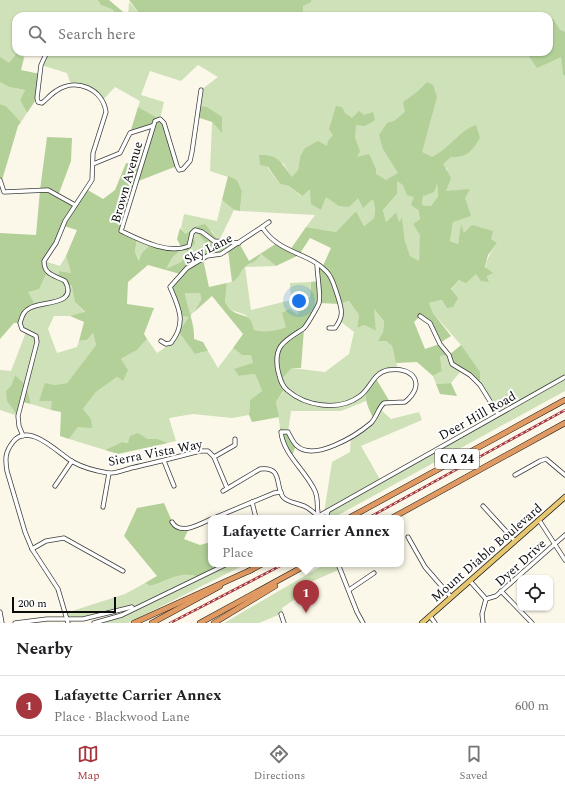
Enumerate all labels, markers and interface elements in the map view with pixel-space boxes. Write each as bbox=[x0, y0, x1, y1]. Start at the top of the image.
search box bbox=[12, 12, 553, 56]
icon: search bbox=[26, 23, 48, 45]
text: Search here bbox=[58, 23, 136, 46]
street label: Brown Avenue bbox=[106, 139, 148, 226]
street label: Sky Lane bbox=[181, 228, 236, 270]
your location bbox=[289, 291, 309, 311]
street label: Deer Hill Road bbox=[435, 386, 520, 445]
street label: Sierra Vista Way bbox=[106, 434, 205, 472]
road number: CA 24 bbox=[435, 449, 479, 469]
street label: Mount Diablo Boulevard bbox=[426, 499, 547, 607]
popup bbox=[208, 515, 404, 567]
text: Lafayette Carrier Annex bbox=[222, 520, 390, 543]
street label: Dyer Drive bbox=[491, 534, 551, 591]
text: Place bbox=[222, 543, 253, 563]
map controls bbox=[517, 575, 553, 611]
button: locate bbox=[517, 575, 553, 611]
pin: 1 bbox=[293, 580, 319, 613]
scale bar bbox=[12, 595, 116, 614]
text: 200 m bbox=[18, 595, 47, 612]
text: Nearby bbox=[16, 636, 72, 662]
text: Lafayette Carrier Annex bbox=[54, 684, 221, 707]
text: 1 bbox=[25, 696, 33, 716]
text: 600 m bbox=[515, 696, 549, 716]
text: Place · Blackwood Lane bbox=[54, 707, 190, 727]
tab: Map bbox=[77, 743, 99, 784]
tab: Directions bbox=[254, 743, 305, 784]
tab: Saved bbox=[460, 743, 488, 784]

